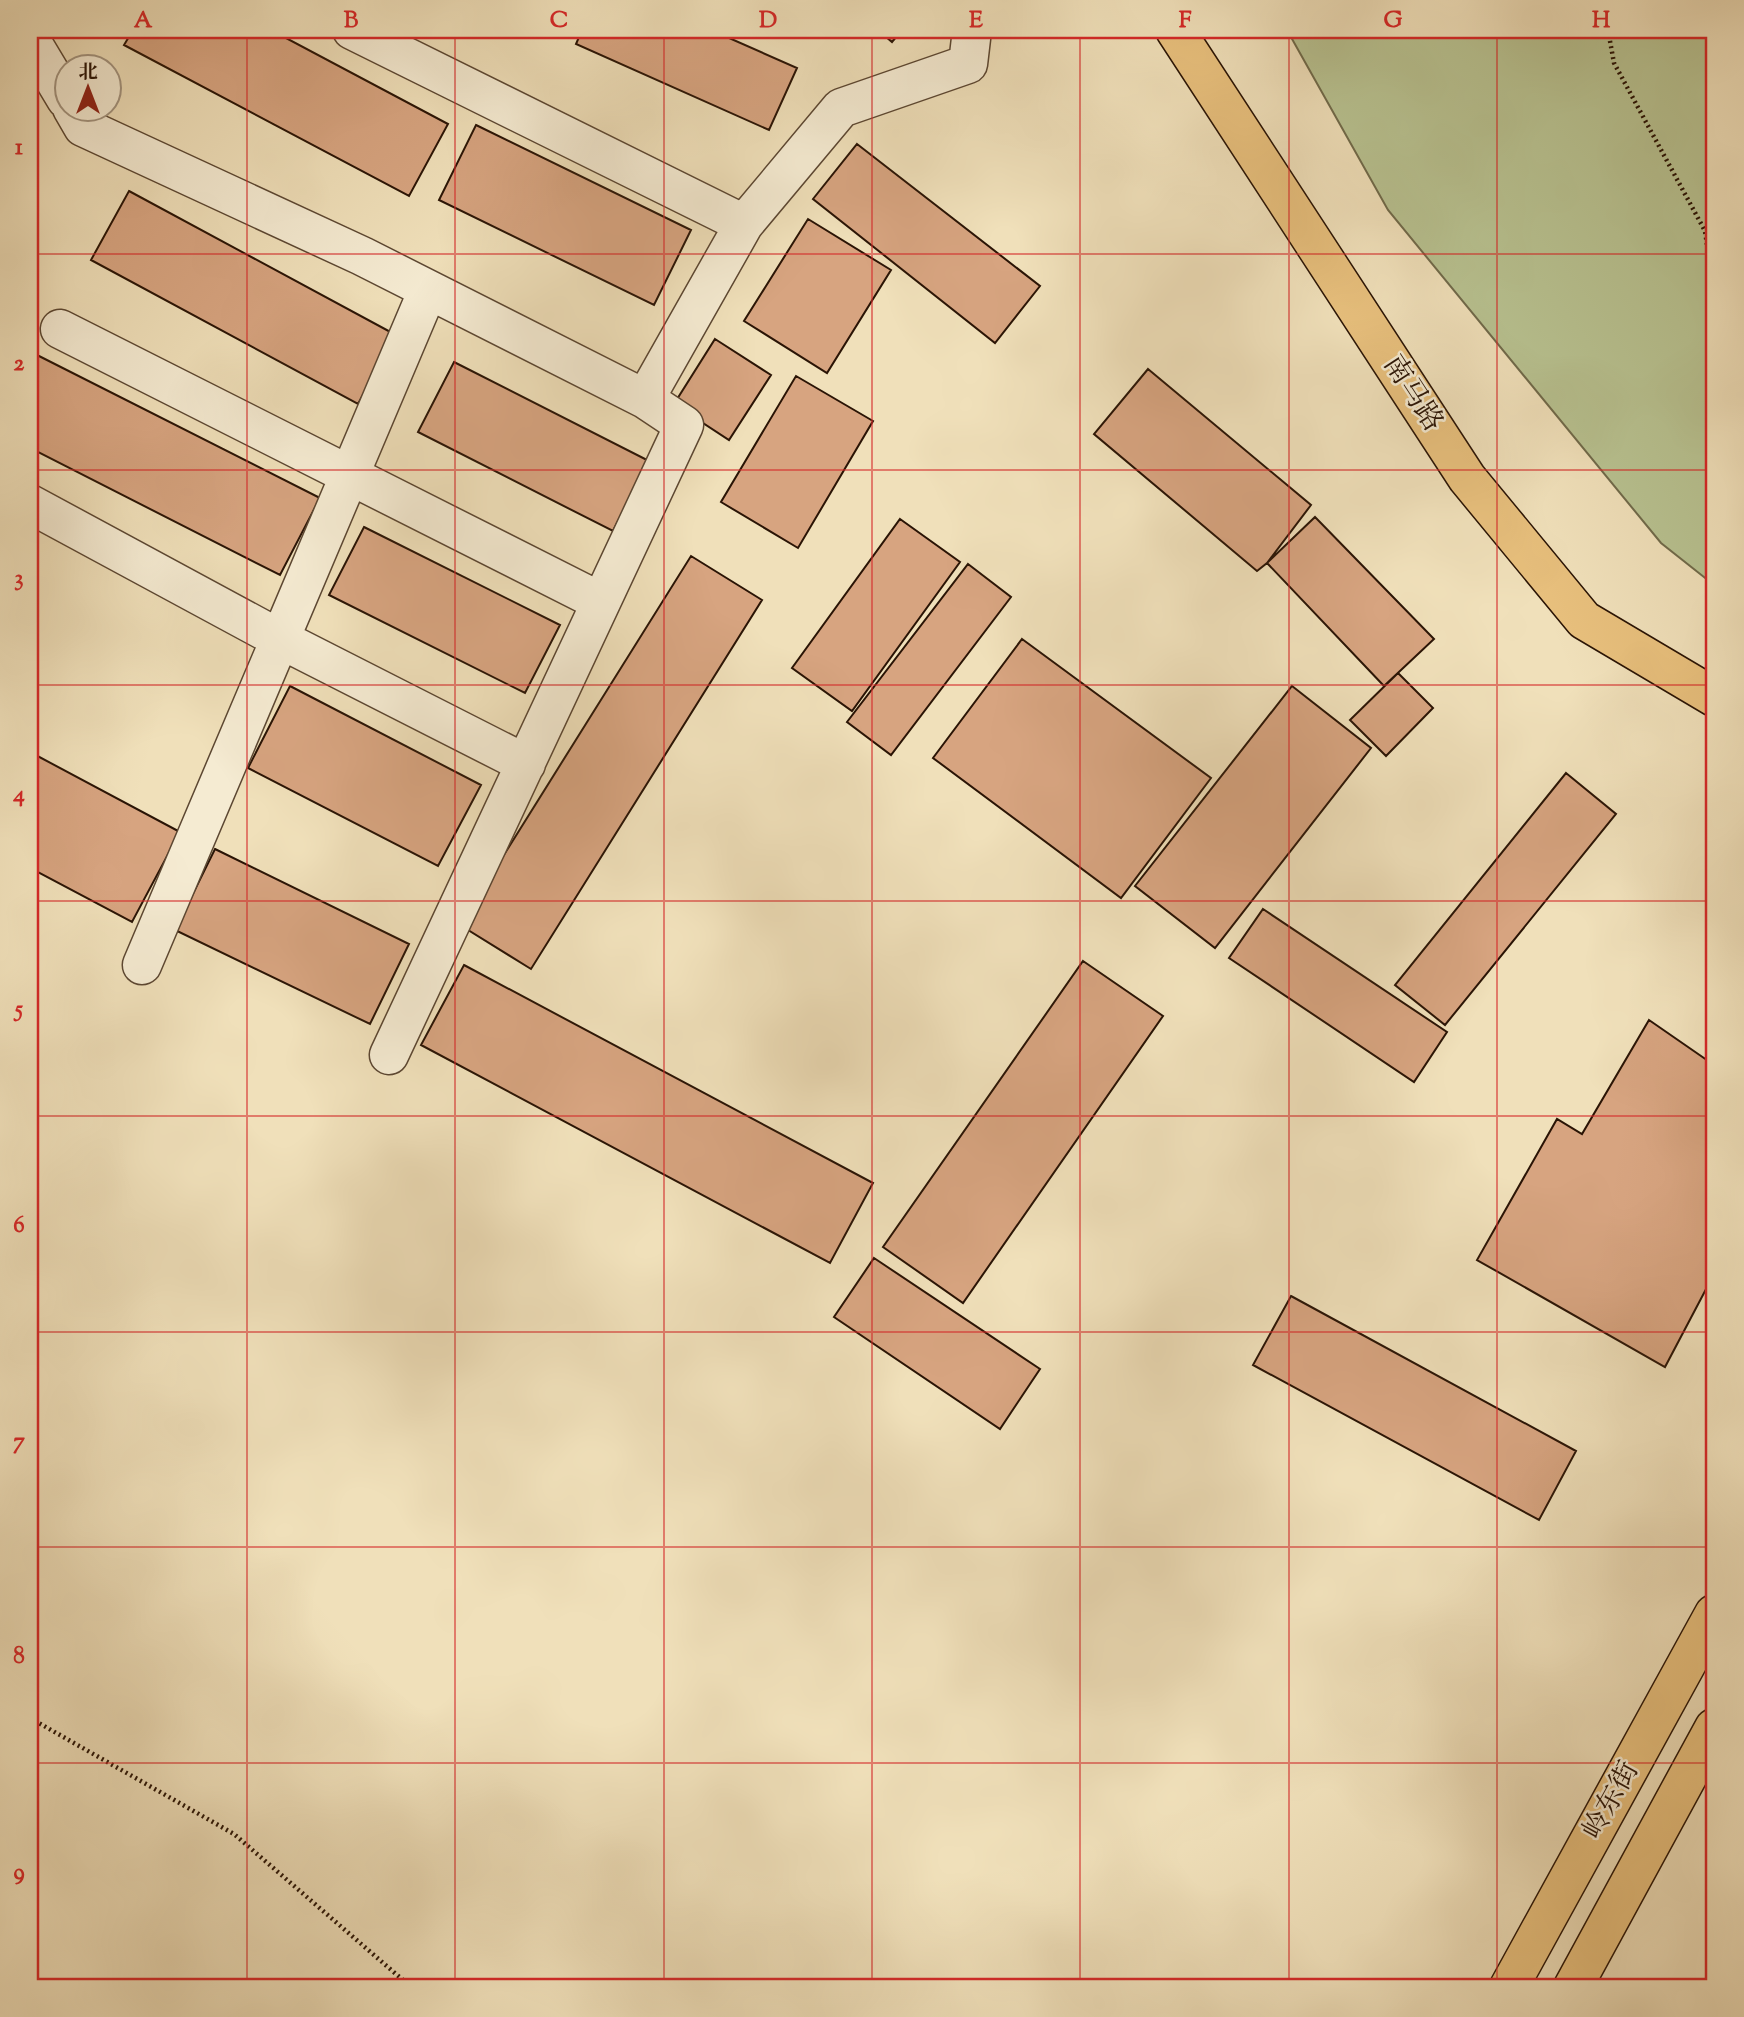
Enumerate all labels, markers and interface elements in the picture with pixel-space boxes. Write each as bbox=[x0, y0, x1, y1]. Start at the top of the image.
text: A bbox=[134, 5, 153, 38]
text: B bbox=[344, 5, 359, 38]
text: C bbox=[550, 5, 568, 38]
text: D bbox=[759, 5, 777, 38]
text: E bbox=[969, 5, 983, 38]
text: F bbox=[1179, 5, 1192, 38]
text: G bbox=[1384, 5, 1403, 38]
text: H bbox=[1592, 5, 1611, 38]
north arrow bbox=[52, 52, 122, 122]
text: 北 bbox=[78, 60, 98, 87]
text: 1 bbox=[15, 132, 23, 165]
text: 2 bbox=[14, 348, 25, 381]
street label: 南马路 bbox=[1372, 348, 1452, 440]
text: 3 bbox=[14, 563, 24, 596]
text: 4 bbox=[12, 779, 25, 812]
text: 5 bbox=[13, 994, 23, 1027]
text: 6 bbox=[13, 1210, 25, 1243]
text: 7 bbox=[13, 1426, 25, 1459]
text: 8 bbox=[13, 1641, 25, 1674]
street label: 岭东街 bbox=[1574, 1755, 1650, 1847]
text: 9 bbox=[13, 1857, 25, 1890]

